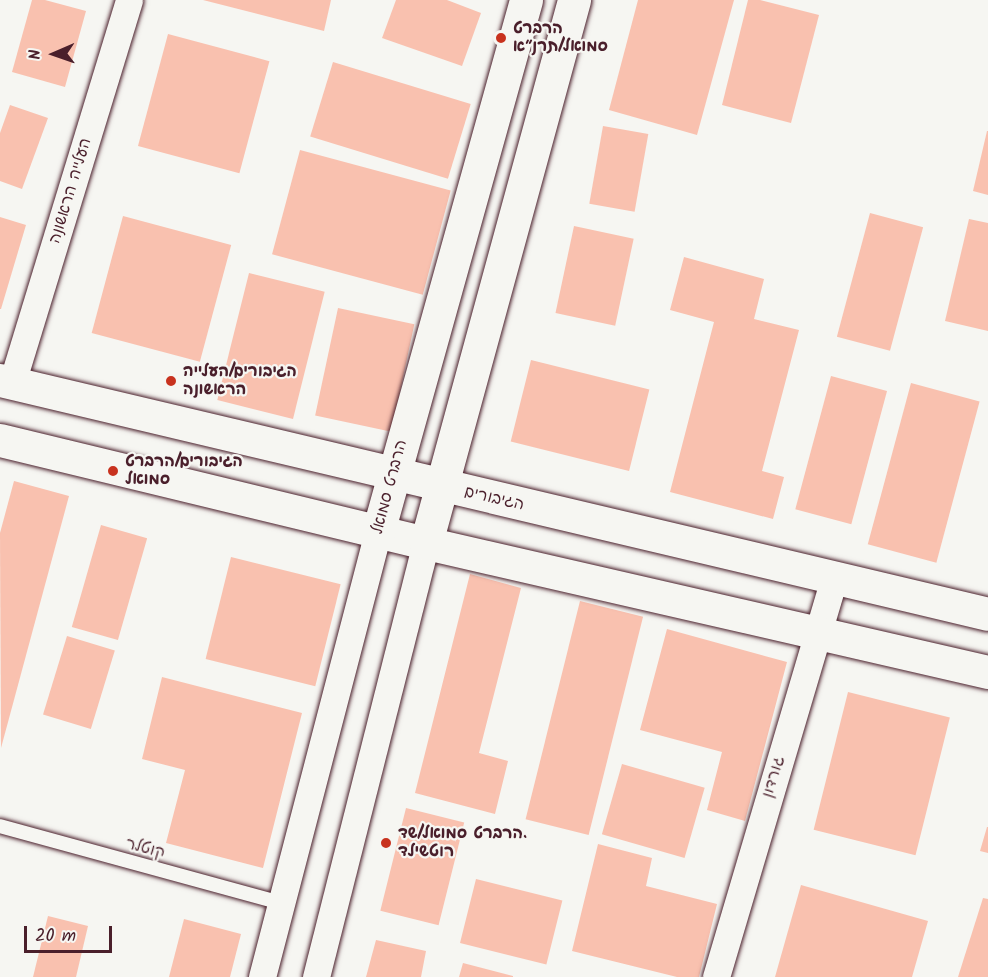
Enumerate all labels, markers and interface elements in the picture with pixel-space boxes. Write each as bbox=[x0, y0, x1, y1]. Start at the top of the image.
place label: הרברט סמואל/תרנ״א bbox=[513, 19, 608, 57]
north arrow bbox=[24, 24, 84, 84]
marker: הרברט סמואל/תרנ״א bbox=[494, 31, 508, 45]
text: N bbox=[23, 49, 48, 60]
street label: העלייה הראשונה bbox=[46, 136, 96, 246]
place label: הגיבורים/העלייה הראשונה bbox=[183, 362, 297, 400]
marker: הגיבורים/העלייה הראשונה bbox=[164, 374, 178, 388]
street label: הרברט סמואל bbox=[368, 438, 412, 536]
place label: הגיבורים/הרברט סמואל bbox=[125, 452, 243, 490]
marker: הגיבורים/הרברט סמואל bbox=[106, 464, 120, 478]
street label: הגיבורים bbox=[462, 483, 526, 515]
street label: גורדון bbox=[759, 754, 789, 800]
place label: הרברט סמואל/שד. רוטשילד bbox=[398, 824, 527, 862]
street label: קוטלר bbox=[123, 835, 167, 863]
marker: הרברט סמואל/שד. רוטשילד bbox=[379, 836, 393, 850]
scale bar bbox=[27, 914, 116, 952]
text: 20 m bbox=[35, 922, 76, 951]

